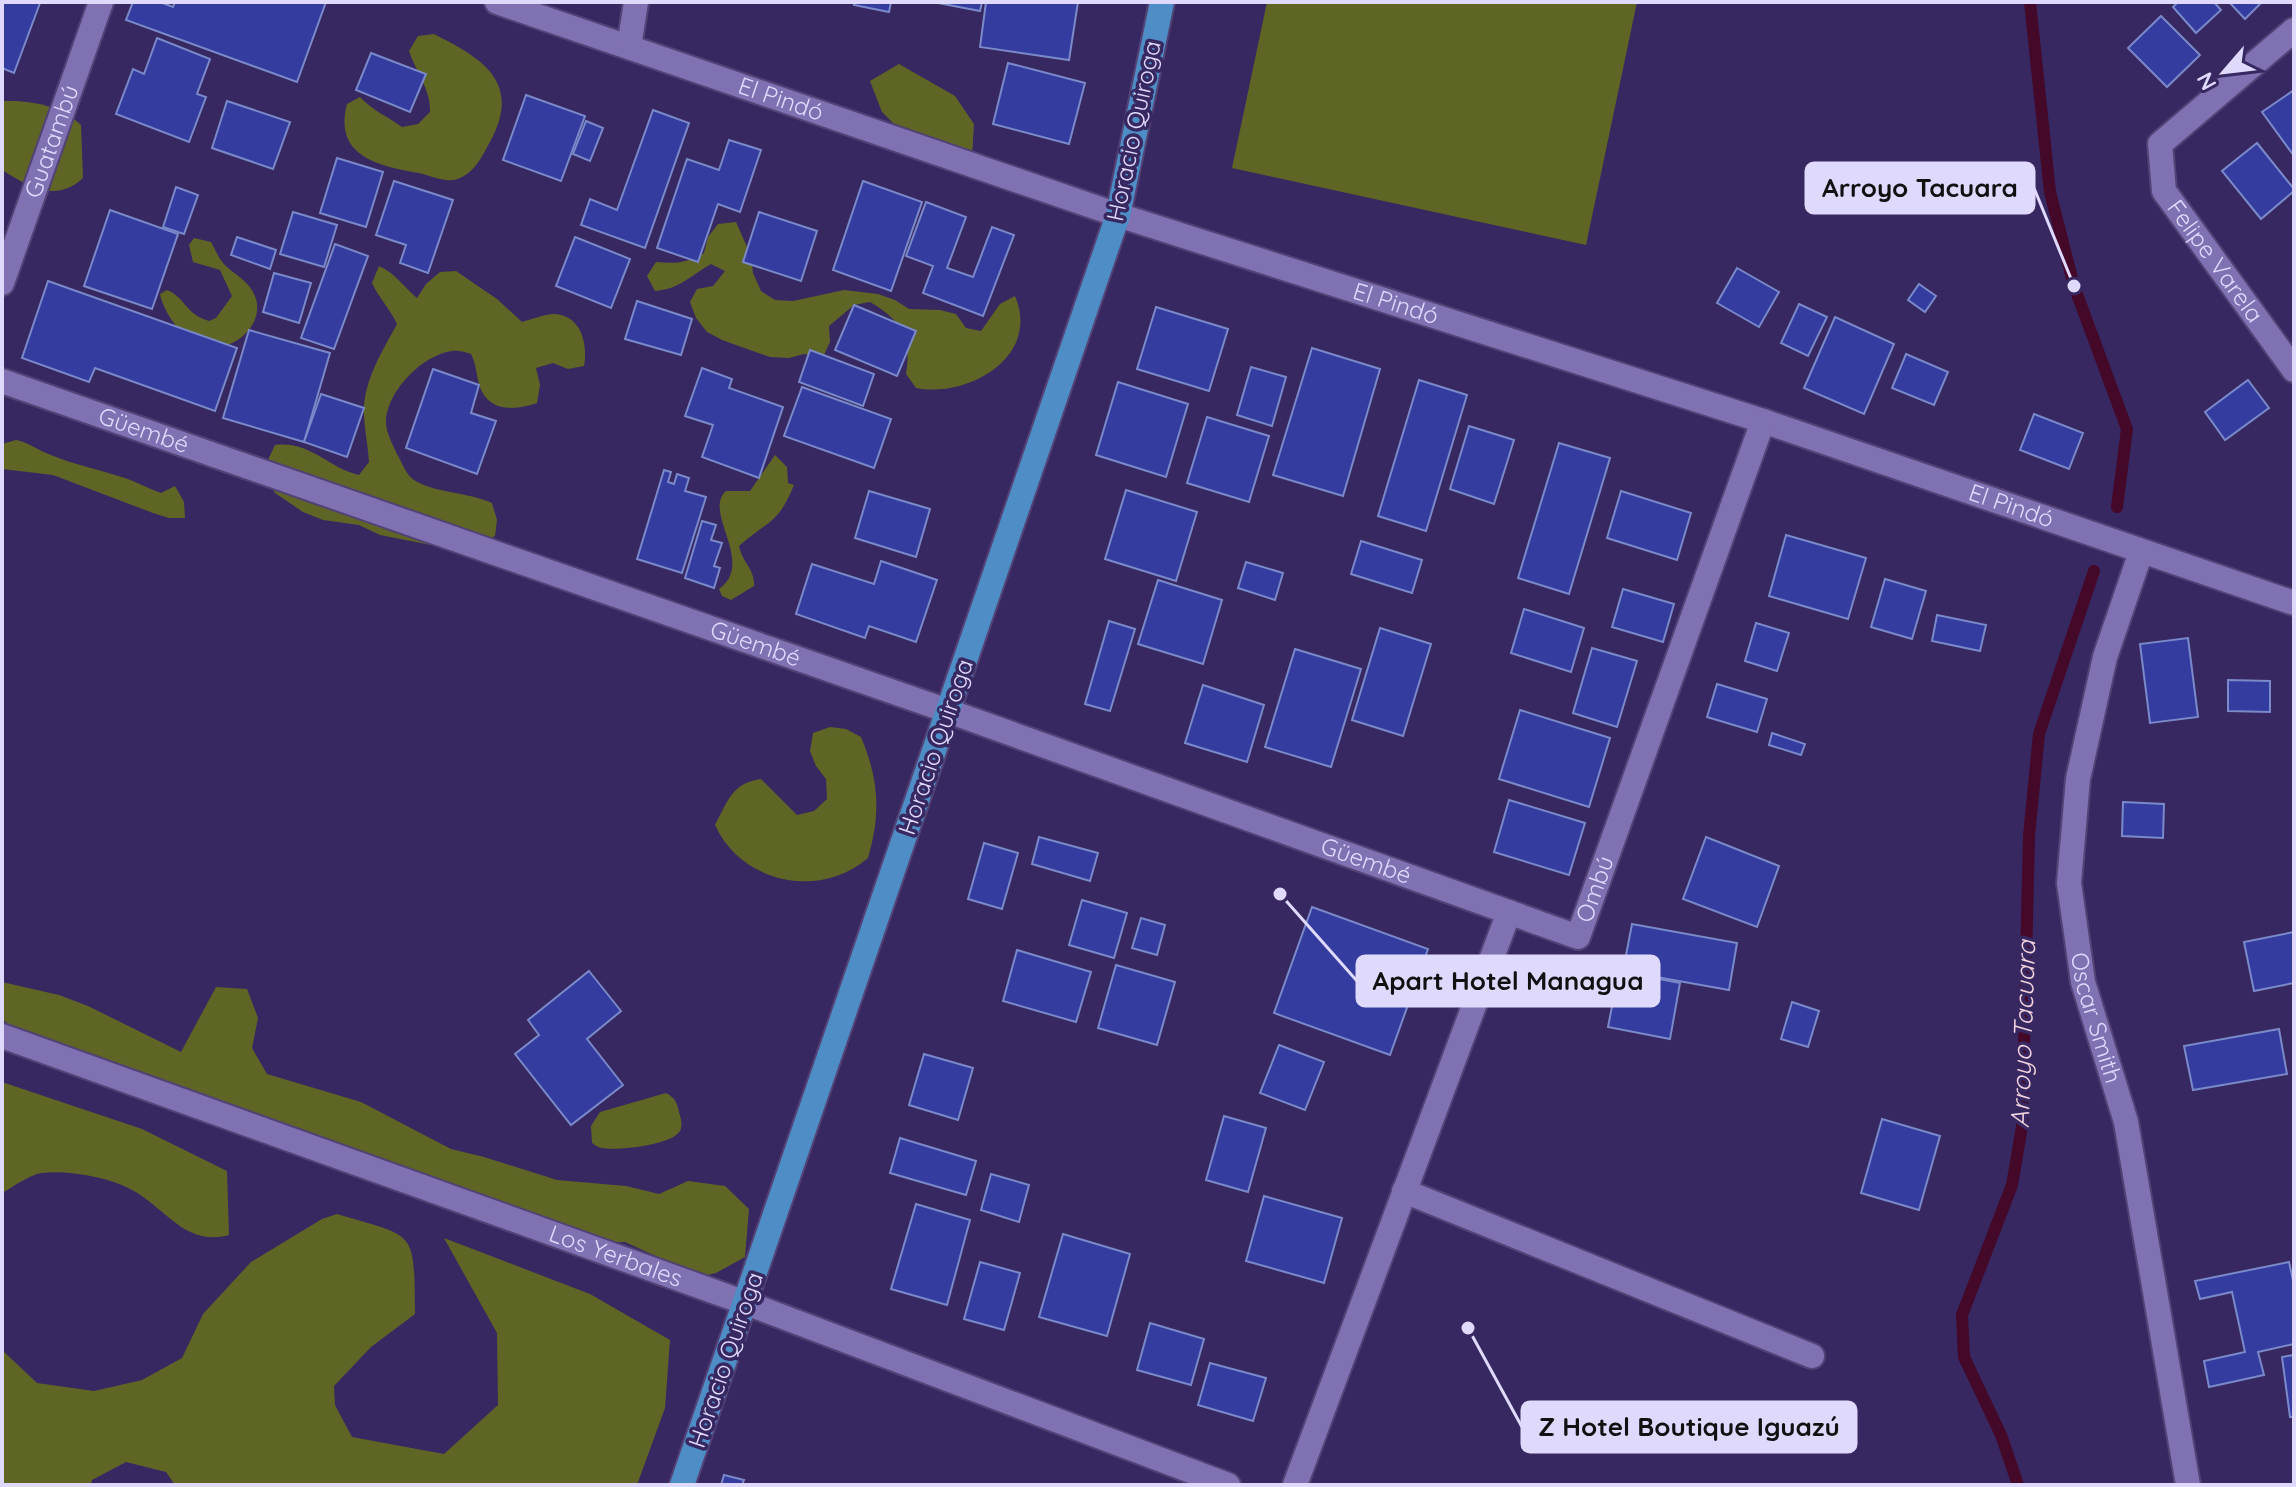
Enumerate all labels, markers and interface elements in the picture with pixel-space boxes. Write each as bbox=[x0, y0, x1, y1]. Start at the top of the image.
north arrow bbox=[2184, 32, 2264, 112]
street label: Horacio Quiroga bbox=[1099, 38, 1167, 224]
text: N bbox=[2190, 68, 2222, 95]
street label: El Pindó bbox=[735, 70, 828, 127]
street label: Guatambú bbox=[17, 81, 85, 202]
callout: Arroyo Tacuara bbox=[1806, 163, 2034, 213]
text: Arroyo Tacuara bbox=[1822, 171, 2018, 204]
street label: Felipe Varela bbox=[2161, 193, 2271, 328]
street label: El Pindó bbox=[1349, 275, 1443, 330]
street label: Güembé bbox=[95, 400, 193, 459]
street label: El Pindó bbox=[1965, 477, 2058, 534]
street label: Güembé bbox=[707, 613, 805, 673]
street label: Horacio Quiroga bbox=[891, 655, 979, 838]
street label: Güembé bbox=[1317, 830, 1416, 890]
street label: Ombú bbox=[1569, 852, 1620, 926]
water label: Arroyo Tacuara bbox=[2003, 938, 2042, 1128]
street label: Oscar Smith bbox=[2065, 950, 2129, 1087]
callout: Apart Hotel Managua bbox=[1357, 956, 1659, 1006]
text: Apart Hotel Managua bbox=[1373, 964, 1643, 997]
street label: Los Yerbales bbox=[545, 1218, 687, 1293]
street label: Horacio Quiroga bbox=[681, 1268, 769, 1451]
callout: Z Hotel Boutique Iguazú bbox=[1522, 1402, 1856, 1452]
text: Z Hotel Boutique Iguazú bbox=[1538, 1410, 1840, 1443]

